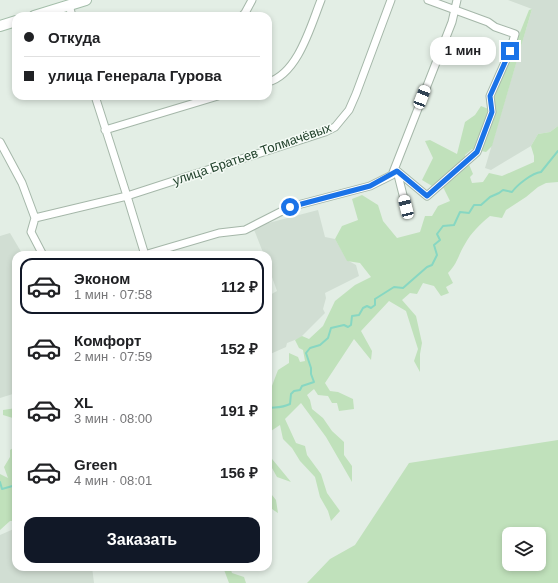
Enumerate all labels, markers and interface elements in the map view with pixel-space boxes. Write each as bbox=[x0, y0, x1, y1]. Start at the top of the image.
text: Откуда bbox=[48, 29, 100, 46]
callout: 1 мин bbox=[430, 37, 496, 65]
route end bbox=[501, 42, 519, 60]
text: 1 мин bbox=[445, 43, 481, 58]
text: улица Генерала Гурова bbox=[48, 67, 222, 84]
car bbox=[412, 84, 432, 110]
street label: улица Братьев Толмачёвых bbox=[171, 120, 334, 188]
car bbox=[397, 194, 415, 220]
route start bbox=[281, 198, 299, 216]
icon: car bbox=[26, 268, 62, 304]
text: Эконом bbox=[74, 270, 130, 287]
text: 112 ₽ bbox=[221, 278, 258, 295]
text: 1 мин · 07:58 bbox=[74, 287, 152, 302]
icon: car bbox=[26, 330, 62, 366]
text: Комфорт bbox=[74, 332, 141, 349]
text: 152 ₽ bbox=[220, 340, 258, 357]
text: 2 мин · 07:59 bbox=[74, 349, 152, 364]
icon: car bbox=[26, 392, 62, 428]
text: XL bbox=[74, 394, 93, 411]
text: 191 ₽ bbox=[220, 402, 258, 419]
text: 3 мин · 08:00 bbox=[74, 411, 152, 426]
icon: car bbox=[26, 454, 62, 490]
text: Green bbox=[74, 456, 117, 473]
text: 156 ₽ bbox=[220, 464, 258, 481]
text: 4 мин · 08:01 bbox=[74, 473, 152, 488]
button: Заказать bbox=[24, 517, 260, 563]
map controls bbox=[502, 527, 546, 571]
button: layers bbox=[502, 527, 546, 571]

